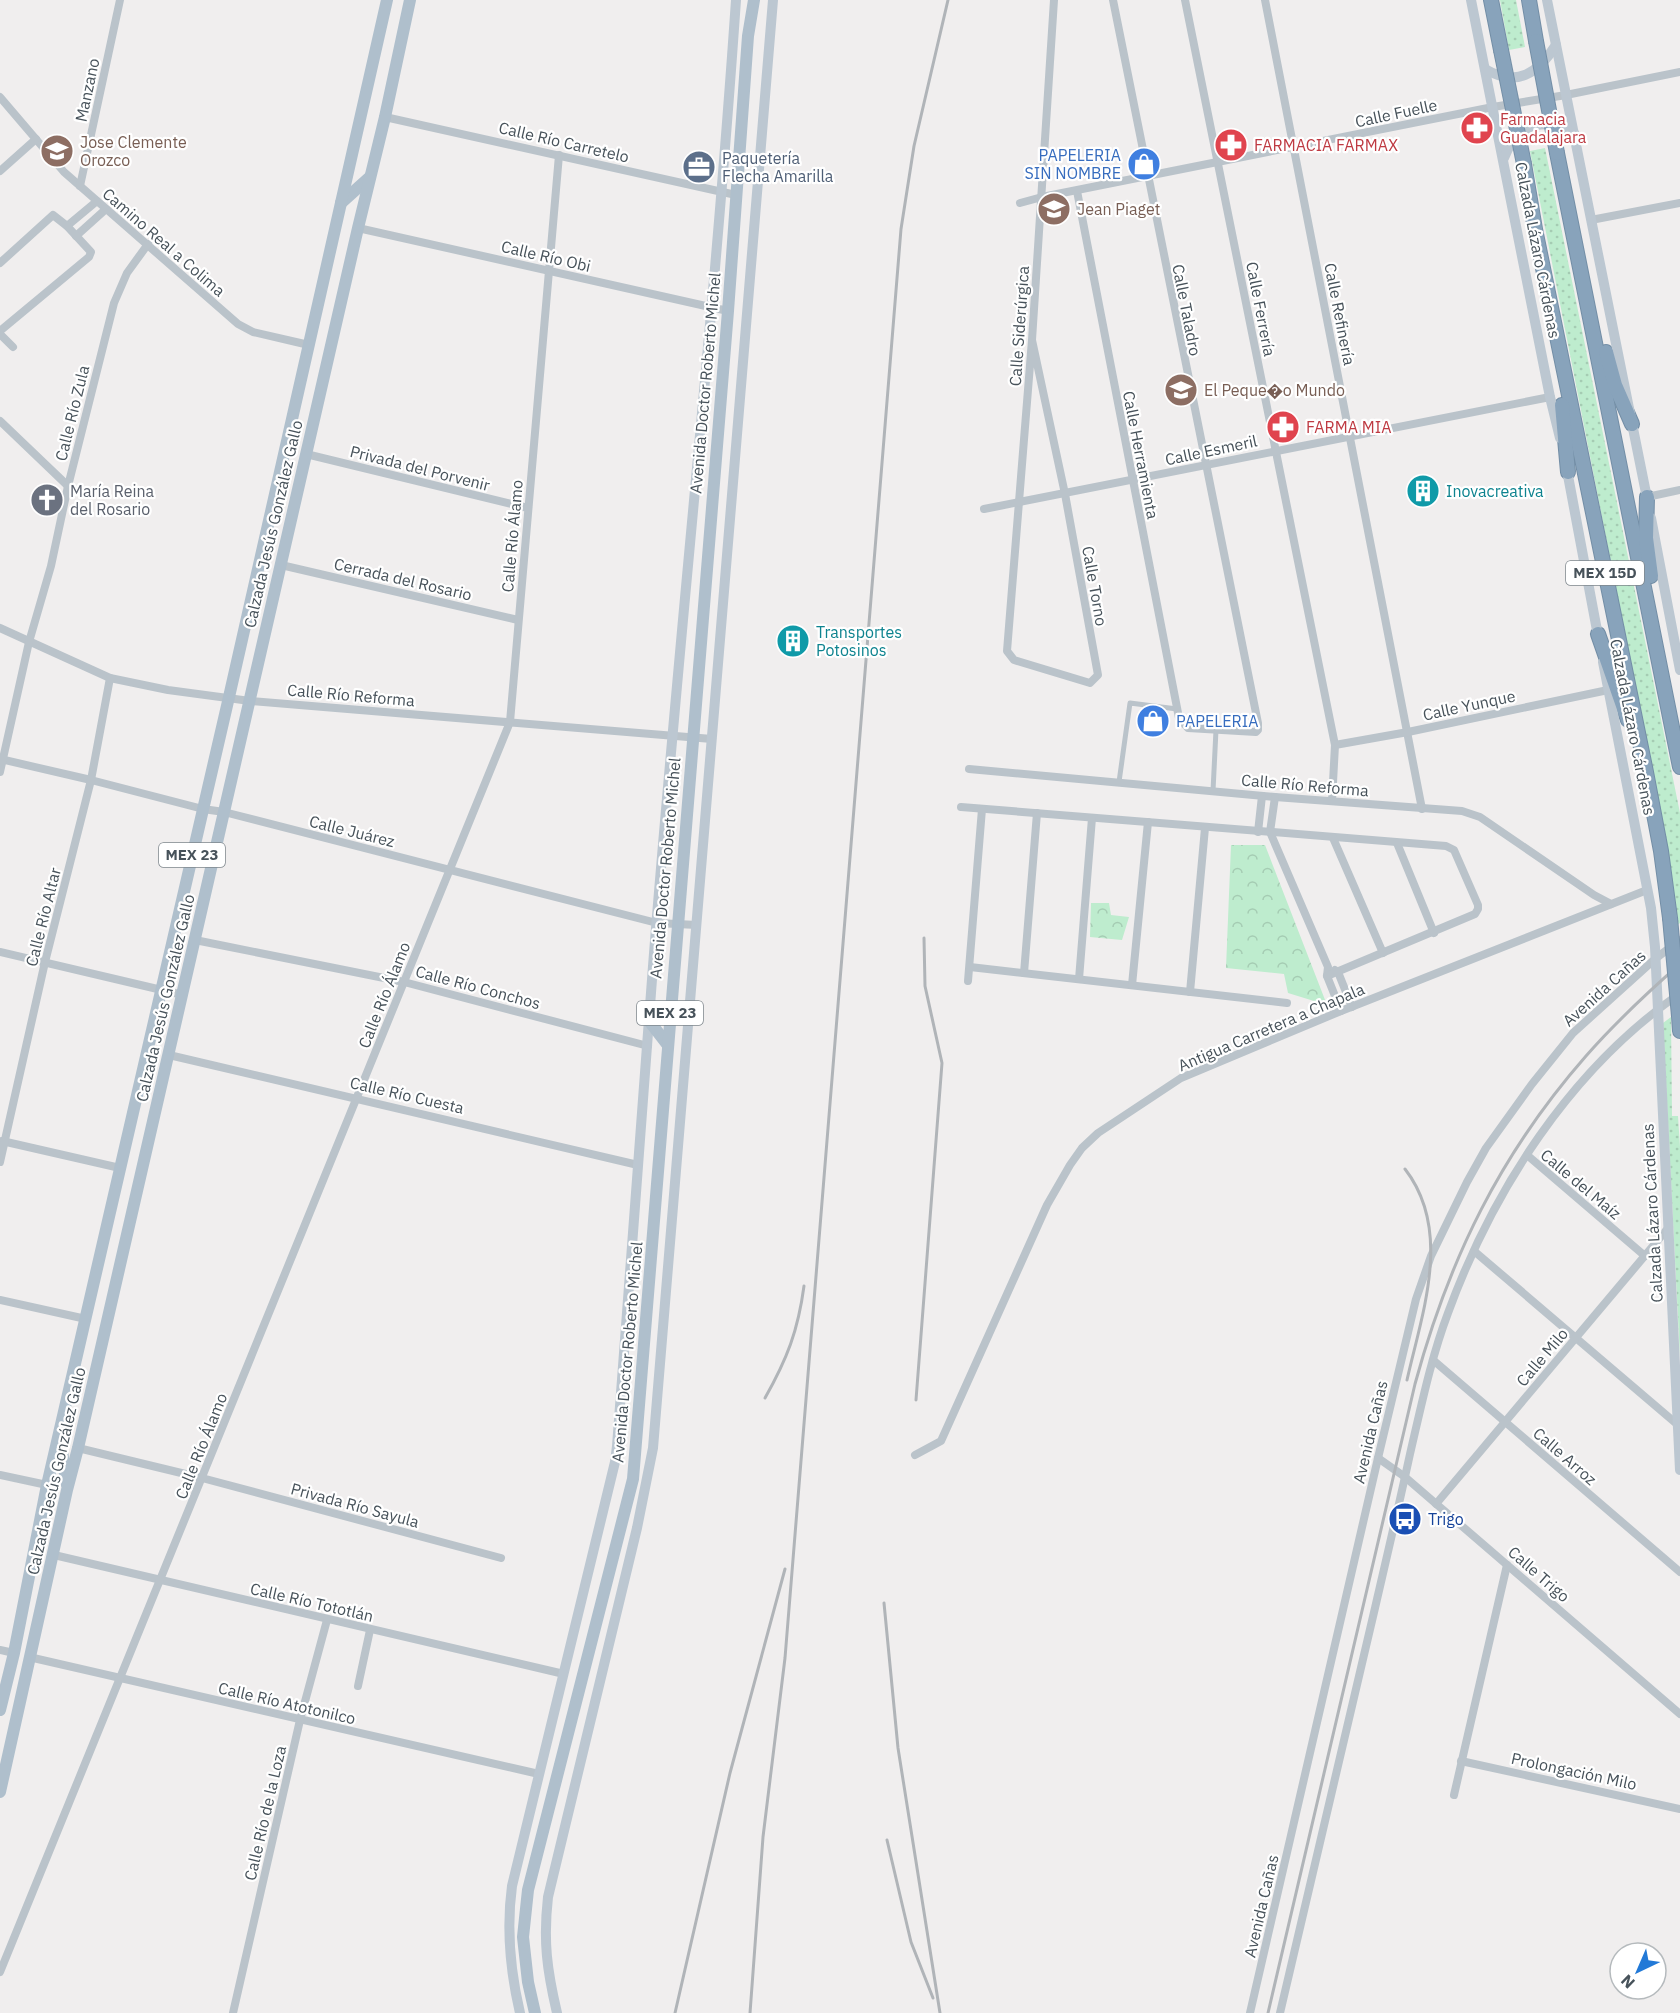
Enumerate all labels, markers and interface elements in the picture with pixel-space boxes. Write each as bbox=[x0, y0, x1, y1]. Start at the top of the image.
street label: Manzano bbox=[70, 56, 104, 124]
street label: Calle Fuelle bbox=[1353, 94, 1439, 131]
place label: Farmacia Guadalajara bbox=[1500, 109, 1587, 147]
pharmacy icon: Farmacia Guadalajara bbox=[1459, 110, 1495, 146]
street label: Calle Río Carretelo bbox=[497, 117, 631, 167]
pharmacy icon: FARMACIA FARMAX bbox=[1213, 127, 1249, 163]
place label: Jose Clemente Orozco bbox=[80, 132, 187, 170]
school or university icon: Jose Clemente Orozco bbox=[39, 133, 75, 169]
place label: FARMACIA FARMAX bbox=[1254, 135, 1398, 155]
place label: PAPELERIA SIN NOMBRE bbox=[1025, 145, 1121, 183]
shop icon: PAPELERIA SIN NOMBRE bbox=[1126, 146, 1162, 182]
place label: Paquetería Flecha Amarilla bbox=[722, 148, 834, 186]
office icon: Paquetería Flecha Amarilla bbox=[681, 149, 717, 185]
street label: Calzada Lázaro Cárdenas bbox=[1511, 160, 1565, 340]
street label: Camino Real a Colima bbox=[99, 183, 230, 301]
school or university icon: Jean Piaget bbox=[1036, 191, 1072, 227]
place label: Jean Piaget bbox=[1077, 199, 1160, 219]
street label: Calle Río Obi bbox=[499, 236, 593, 276]
street label: Calle Ferrería bbox=[1242, 260, 1280, 358]
street label: Calle Refinería bbox=[1320, 261, 1360, 367]
street label: Calle Taladro bbox=[1168, 262, 1206, 358]
street label: Calle Siderúrgica bbox=[1005, 265, 1033, 387]
street label: Avenida Doctor Roberto Michel bbox=[685, 272, 725, 494]
street label: Calle Río Zula bbox=[50, 363, 94, 463]
school or university icon: El Peque�o Mundo bbox=[1163, 372, 1199, 408]
place label: El Peque�o Mundo bbox=[1204, 380, 1345, 400]
street label: Calle Herramienta bbox=[1119, 389, 1163, 521]
pharmacy icon: FARMA MIA bbox=[1265, 409, 1301, 445]
place label: FARMA MIA bbox=[1306, 417, 1391, 437]
street label: Calzada Jesús González Gallo bbox=[239, 418, 307, 630]
street label: Calle Esmeril bbox=[1163, 430, 1259, 470]
street label: Privada del Porvenir bbox=[348, 441, 492, 495]
building icon: Inovacreativa bbox=[1405, 473, 1441, 509]
street label: Calle Río Álamo bbox=[496, 479, 527, 593]
place label: María Reina del Rosario bbox=[70, 481, 155, 519]
place label: Inovacreativa bbox=[1446, 481, 1544, 501]
church icon: María Reina del Rosario bbox=[29, 482, 65, 518]
street label: Calle Torno bbox=[1078, 545, 1112, 627]
street label: Cerrada del Rosario bbox=[332, 553, 474, 605]
road number: MEX 15D bbox=[1566, 561, 1644, 585]
place label: Transportes Potosinos bbox=[816, 622, 902, 660]
building icon: Transportes Potosinos bbox=[775, 623, 811, 659]
street label: Calzada Lázaro Cárdenas bbox=[1606, 637, 1660, 817]
street label: Calle Río Reforma bbox=[286, 679, 416, 711]
street label: Calle Yunque bbox=[1421, 685, 1517, 725]
shop icon: PAPELERIA bbox=[1135, 703, 1171, 739]
place label: PAPELERIA bbox=[1176, 711, 1259, 731]
street label: Avenida Doctor Roberto Michel bbox=[645, 757, 685, 979]
street label: Calle Río Reforma bbox=[1240, 769, 1370, 801]
street label: Calle Juárez bbox=[307, 811, 397, 851]
road number: MEX 23 bbox=[159, 843, 225, 867]
street label: Calle Río Altar bbox=[21, 865, 65, 969]
street label: Calzada Jesús González Gallo bbox=[131, 892, 199, 1104]
street label: Calle Río Álamo bbox=[353, 939, 414, 1051]
street label: Avenida Cañas bbox=[1558, 945, 1650, 1031]
street label: Calle Río Conchos bbox=[413, 961, 543, 1013]
street label: Antigua Carretera a Chapala bbox=[1175, 978, 1368, 1075]
road number: MEX 23 bbox=[637, 1001, 703, 1025]
street label: Calle Río Cuesta bbox=[348, 1072, 466, 1118]
street label: Calzada Lázaro Cárdenas bbox=[1637, 1123, 1667, 1303]
street label: Calle del Maíz bbox=[1537, 1145, 1625, 1223]
street label: Avenida Doctor Roberto Michel bbox=[607, 1241, 647, 1463]
street label: Calle Milo bbox=[1512, 1324, 1572, 1390]
street label: Calzada Jesús González Gallo bbox=[22, 1365, 90, 1577]
street label: Avenida Cañas bbox=[1348, 1379, 1392, 1485]
street label: Calle Río Álamo bbox=[170, 1390, 231, 1502]
street label: Calle Arroz bbox=[1529, 1423, 1601, 1489]
street label: Privada Río Sayula bbox=[289, 1478, 422, 1532]
bus stop icon: Trigo bbox=[1387, 1501, 1423, 1537]
place label: Trigo bbox=[1428, 1509, 1464, 1529]
street label: Calle Trigo bbox=[1504, 1542, 1574, 1606]
street label: Calle Río Tototlán bbox=[248, 1578, 376, 1626]
street label: Calle Río Atotonilco bbox=[216, 1677, 358, 1729]
street label: Calle Río de la Loza bbox=[240, 1743, 290, 1882]
street label: Prolongación Milo bbox=[1509, 1748, 1639, 1794]
street label: Avenida Cañas bbox=[1239, 1853, 1283, 1959]
north arrow bbox=[1608, 1941, 1668, 2001]
text: N bbox=[1616, 1971, 1639, 1993]

